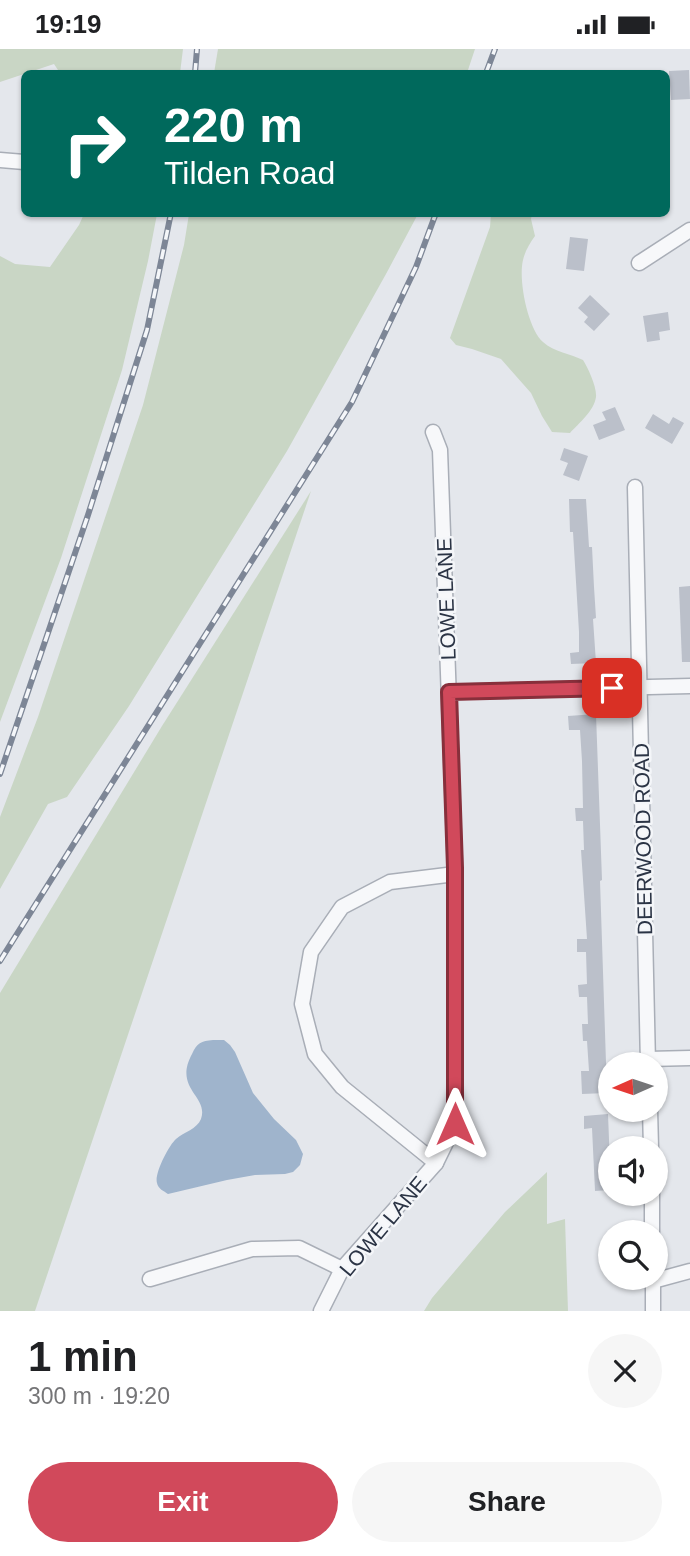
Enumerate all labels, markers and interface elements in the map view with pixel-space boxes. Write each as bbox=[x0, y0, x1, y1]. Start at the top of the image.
text: 19:19 bbox=[35, 9, 102, 39]
icon: right bbox=[49, 98, 140, 189]
text: 220 m bbox=[164, 98, 303, 152]
text: Tilden Road bbox=[164, 155, 335, 191]
street label: LOWE LANE bbox=[432, 537, 460, 661]
pin bbox=[582, 658, 642, 718]
icon: arrive bbox=[593, 669, 631, 707]
street label: DEERWOOD ROAD bbox=[630, 743, 656, 935]
north arrow bbox=[598, 1052, 668, 1122]
map controls bbox=[598, 1052, 668, 1290]
position arrow bbox=[418, 1087, 492, 1161]
button: sound bbox=[598, 1136, 668, 1206]
street label: LOWE LANE bbox=[335, 1172, 431, 1280]
button: search bbox=[598, 1220, 668, 1290]
text: 1 min bbox=[28, 1333, 138, 1380]
button: close bbox=[588, 1334, 662, 1408]
text: 300 m · 19:20 bbox=[28, 1383, 170, 1409]
button: Exit bbox=[28, 1462, 338, 1542]
button: Share bbox=[352, 1462, 662, 1542]

